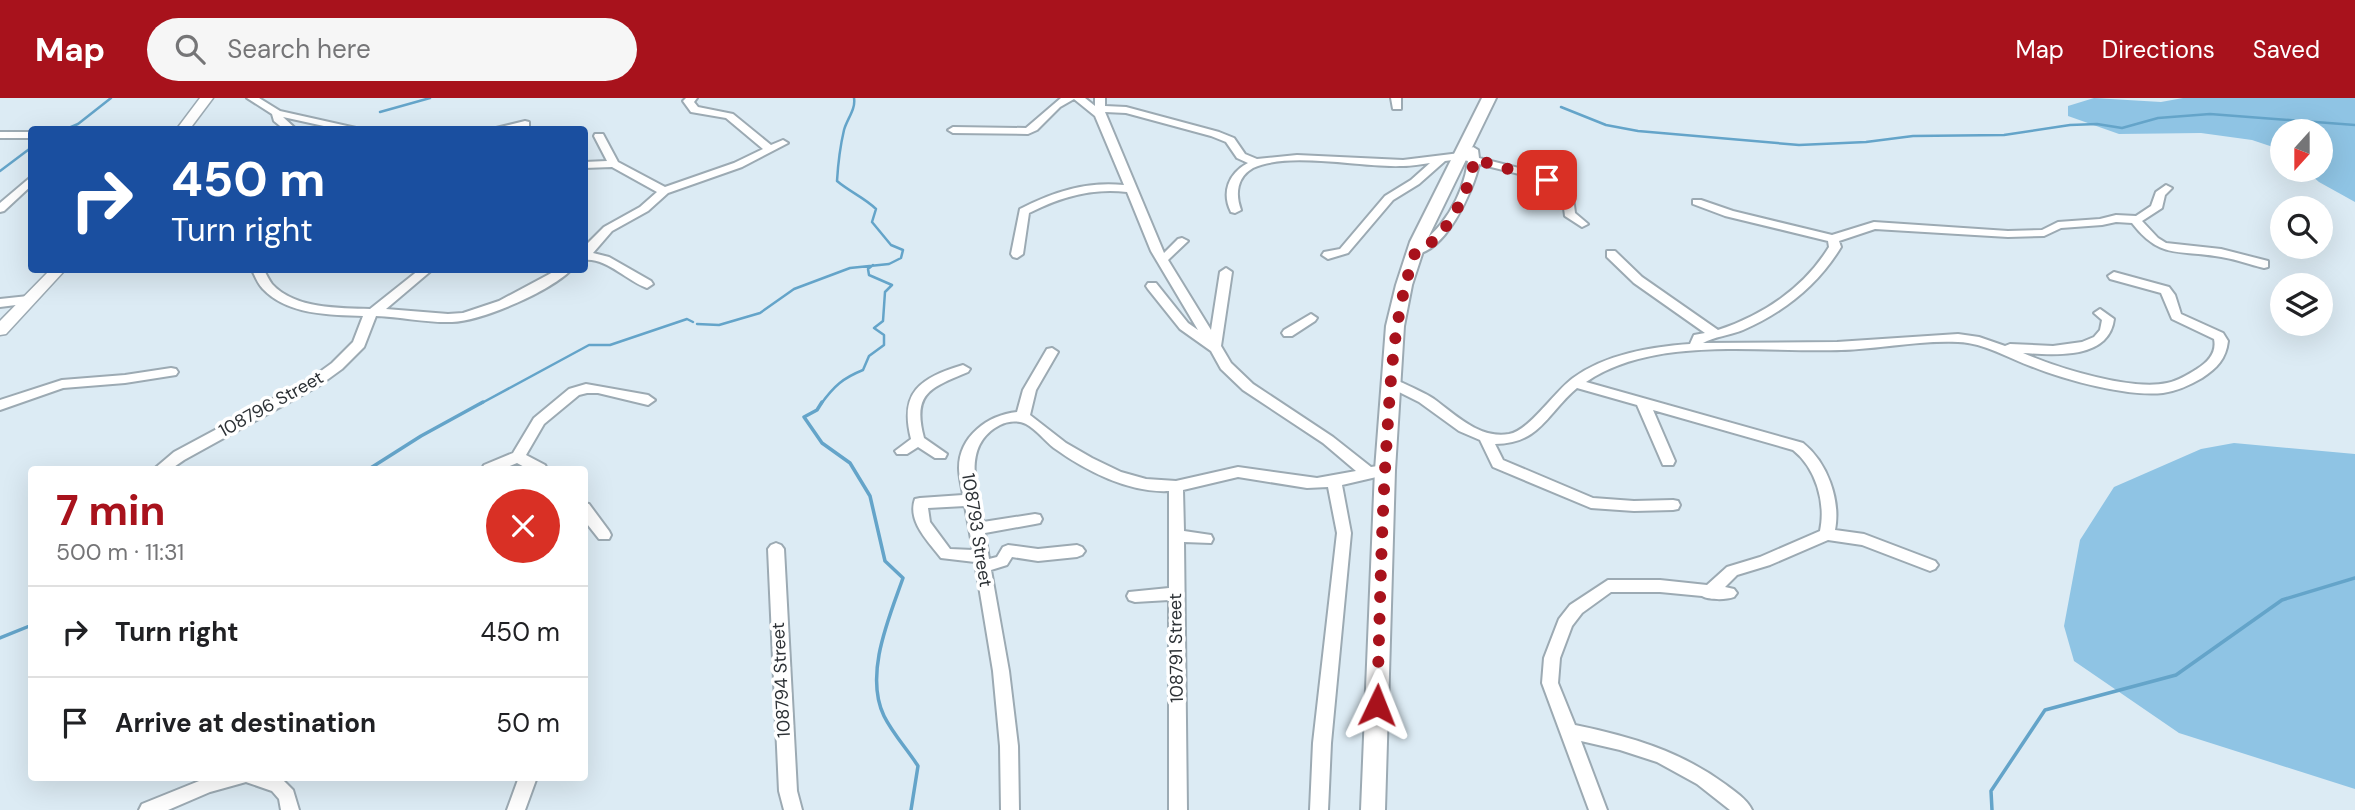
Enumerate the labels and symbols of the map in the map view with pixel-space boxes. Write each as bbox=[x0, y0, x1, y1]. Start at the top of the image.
north arrow bbox=[2270, 119, 2333, 182]
pin bbox=[1517, 150, 1577, 210]
street label: 108796 Street bbox=[214, 365, 328, 443]
street label: 108793 Street bbox=[956, 471, 998, 589]
street label: 108791 Street bbox=[1163, 593, 1189, 703]
street label: 108794 Street bbox=[766, 622, 796, 738]
position arrow bbox=[1340, 668, 1414, 742]

